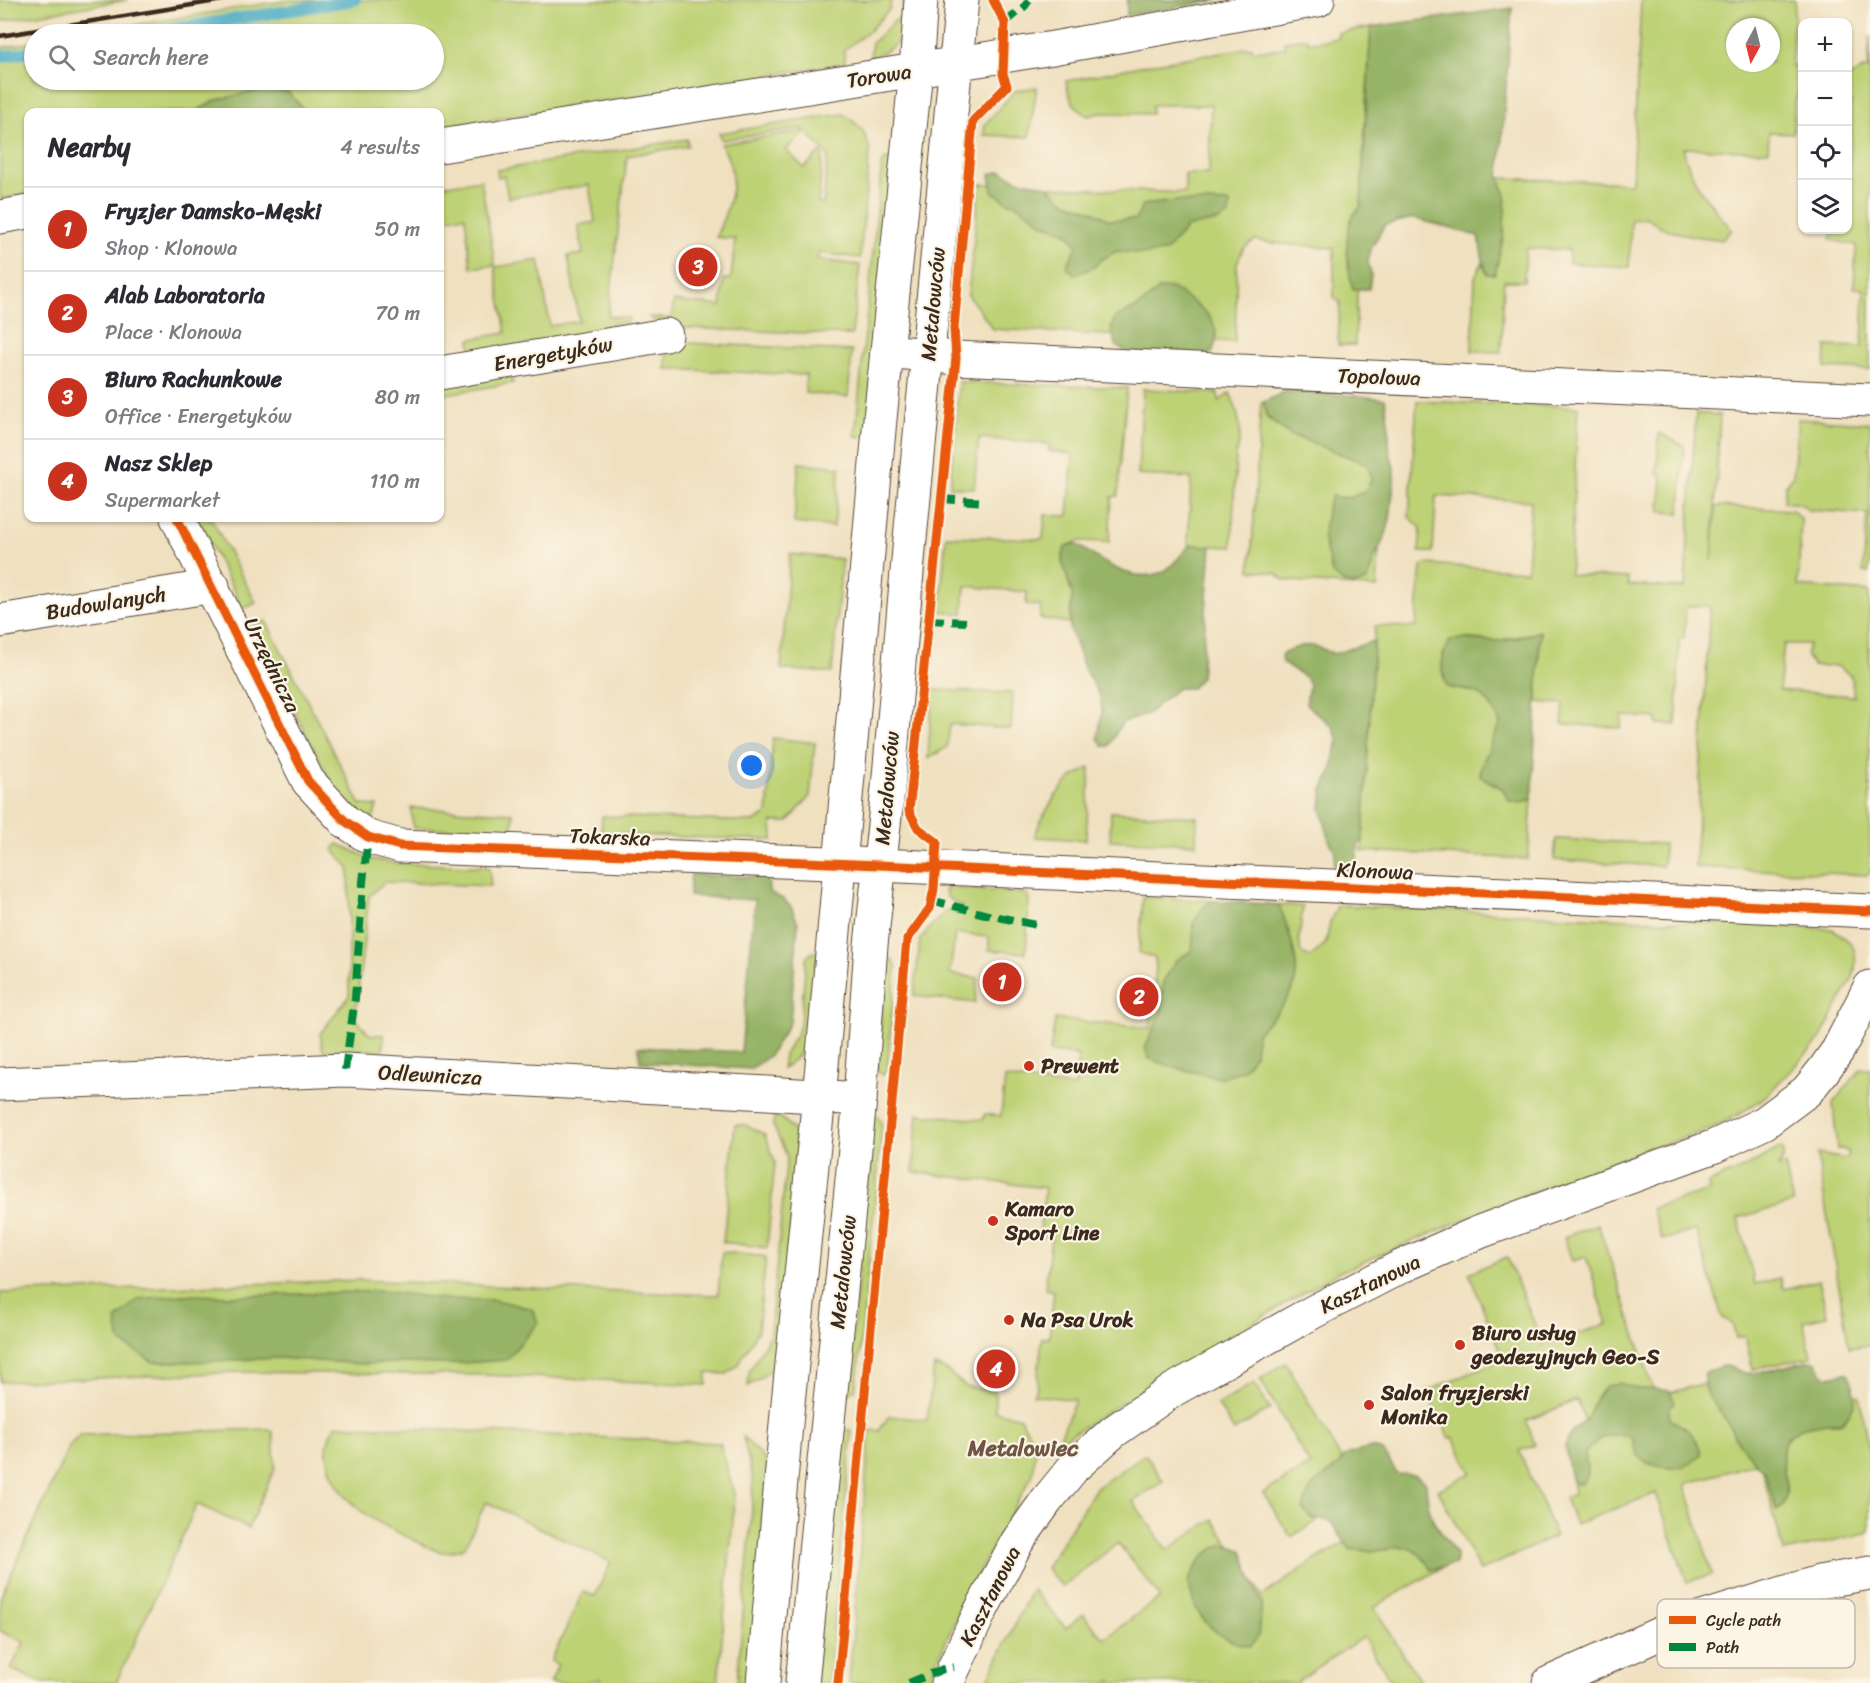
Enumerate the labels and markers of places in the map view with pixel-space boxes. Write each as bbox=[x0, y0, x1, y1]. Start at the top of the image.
pin: 3 bbox=[678, 244, 718, 290]
pin: 1 bbox=[982, 960, 1022, 1004]
pin: 2 bbox=[1120, 974, 1158, 1020]
place label: Prewent bbox=[1041, 1047, 1120, 1085]
marker: Prewent bbox=[1022, 1059, 1036, 1073]
place label: Kamaro Sport Line bbox=[1004, 1190, 1100, 1252]
marker: Kamaro Sport Line bbox=[986, 1214, 1000, 1228]
place label: Na Psa Urok bbox=[1020, 1301, 1134, 1339]
marker: Na Psa Urok bbox=[1002, 1313, 1016, 1327]
place label: Biuro usług geodezyjnych Geo-S bbox=[1470, 1314, 1660, 1376]
marker: Biuro usług geodezyjnych Geo-S bbox=[1453, 1338, 1467, 1352]
pin: 4 bbox=[976, 1346, 1016, 1392]
place label: Salon fryzjerski Monika bbox=[1380, 1374, 1530, 1436]
marker: Salon fryzjerski Monika bbox=[1362, 1398, 1376, 1412]

